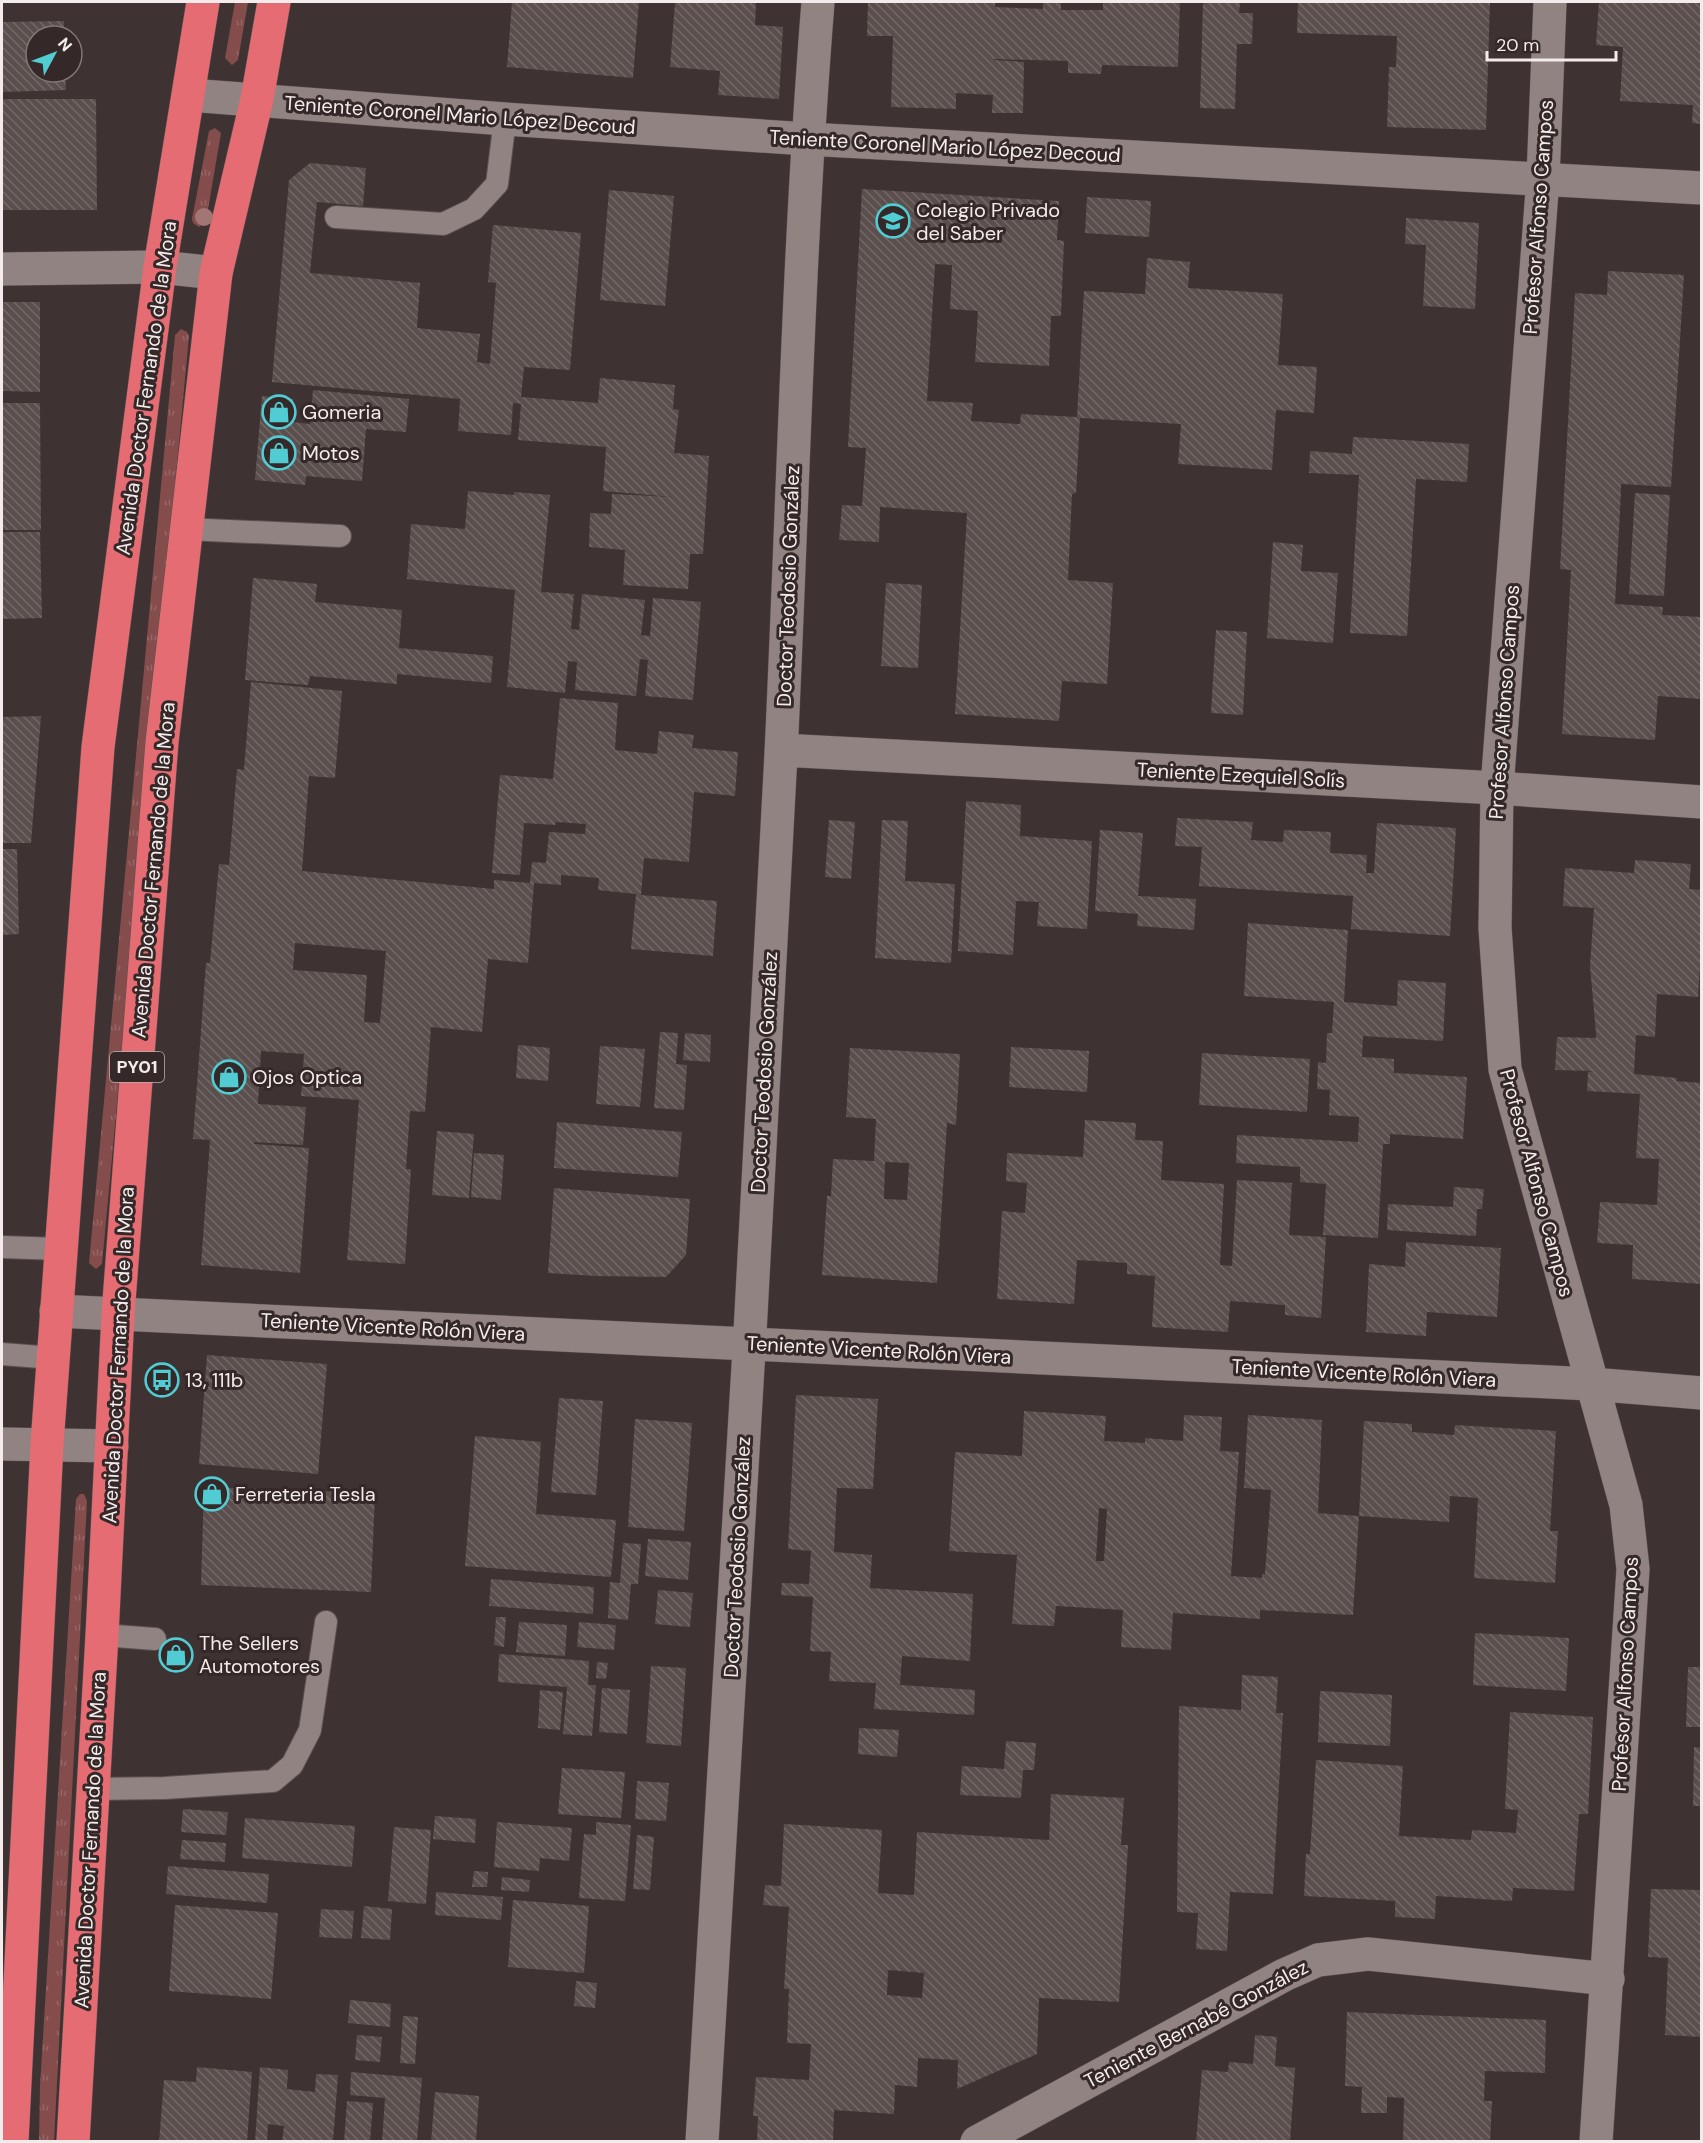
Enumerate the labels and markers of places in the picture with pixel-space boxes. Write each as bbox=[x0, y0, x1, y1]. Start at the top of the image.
place label: Colegio Privado del Saber bbox=[916, 197, 1060, 246]
school or university icon: Colegio Privado del Saber bbox=[875, 203, 911, 239]
shop icon: Gomeria bbox=[261, 394, 297, 430]
place label: Gomeria bbox=[302, 399, 381, 425]
shop icon: Motos bbox=[261, 435, 297, 471]
place label: Motos bbox=[302, 440, 360, 466]
shop icon: Ojos Optica bbox=[211, 1059, 247, 1095]
place label: Ojos Optica bbox=[252, 1064, 362, 1090]
bus stop icon: 13, 111b bbox=[144, 1362, 180, 1398]
place label: 13, 111b bbox=[185, 1367, 243, 1393]
shop icon: Ferreteria Tesla bbox=[194, 1476, 230, 1512]
place label: Ferreteria Tesla bbox=[235, 1481, 376, 1507]
place label: The Sellers Automotores bbox=[199, 1630, 320, 1679]
shop icon: The Sellers Automotores bbox=[158, 1637, 194, 1673]

